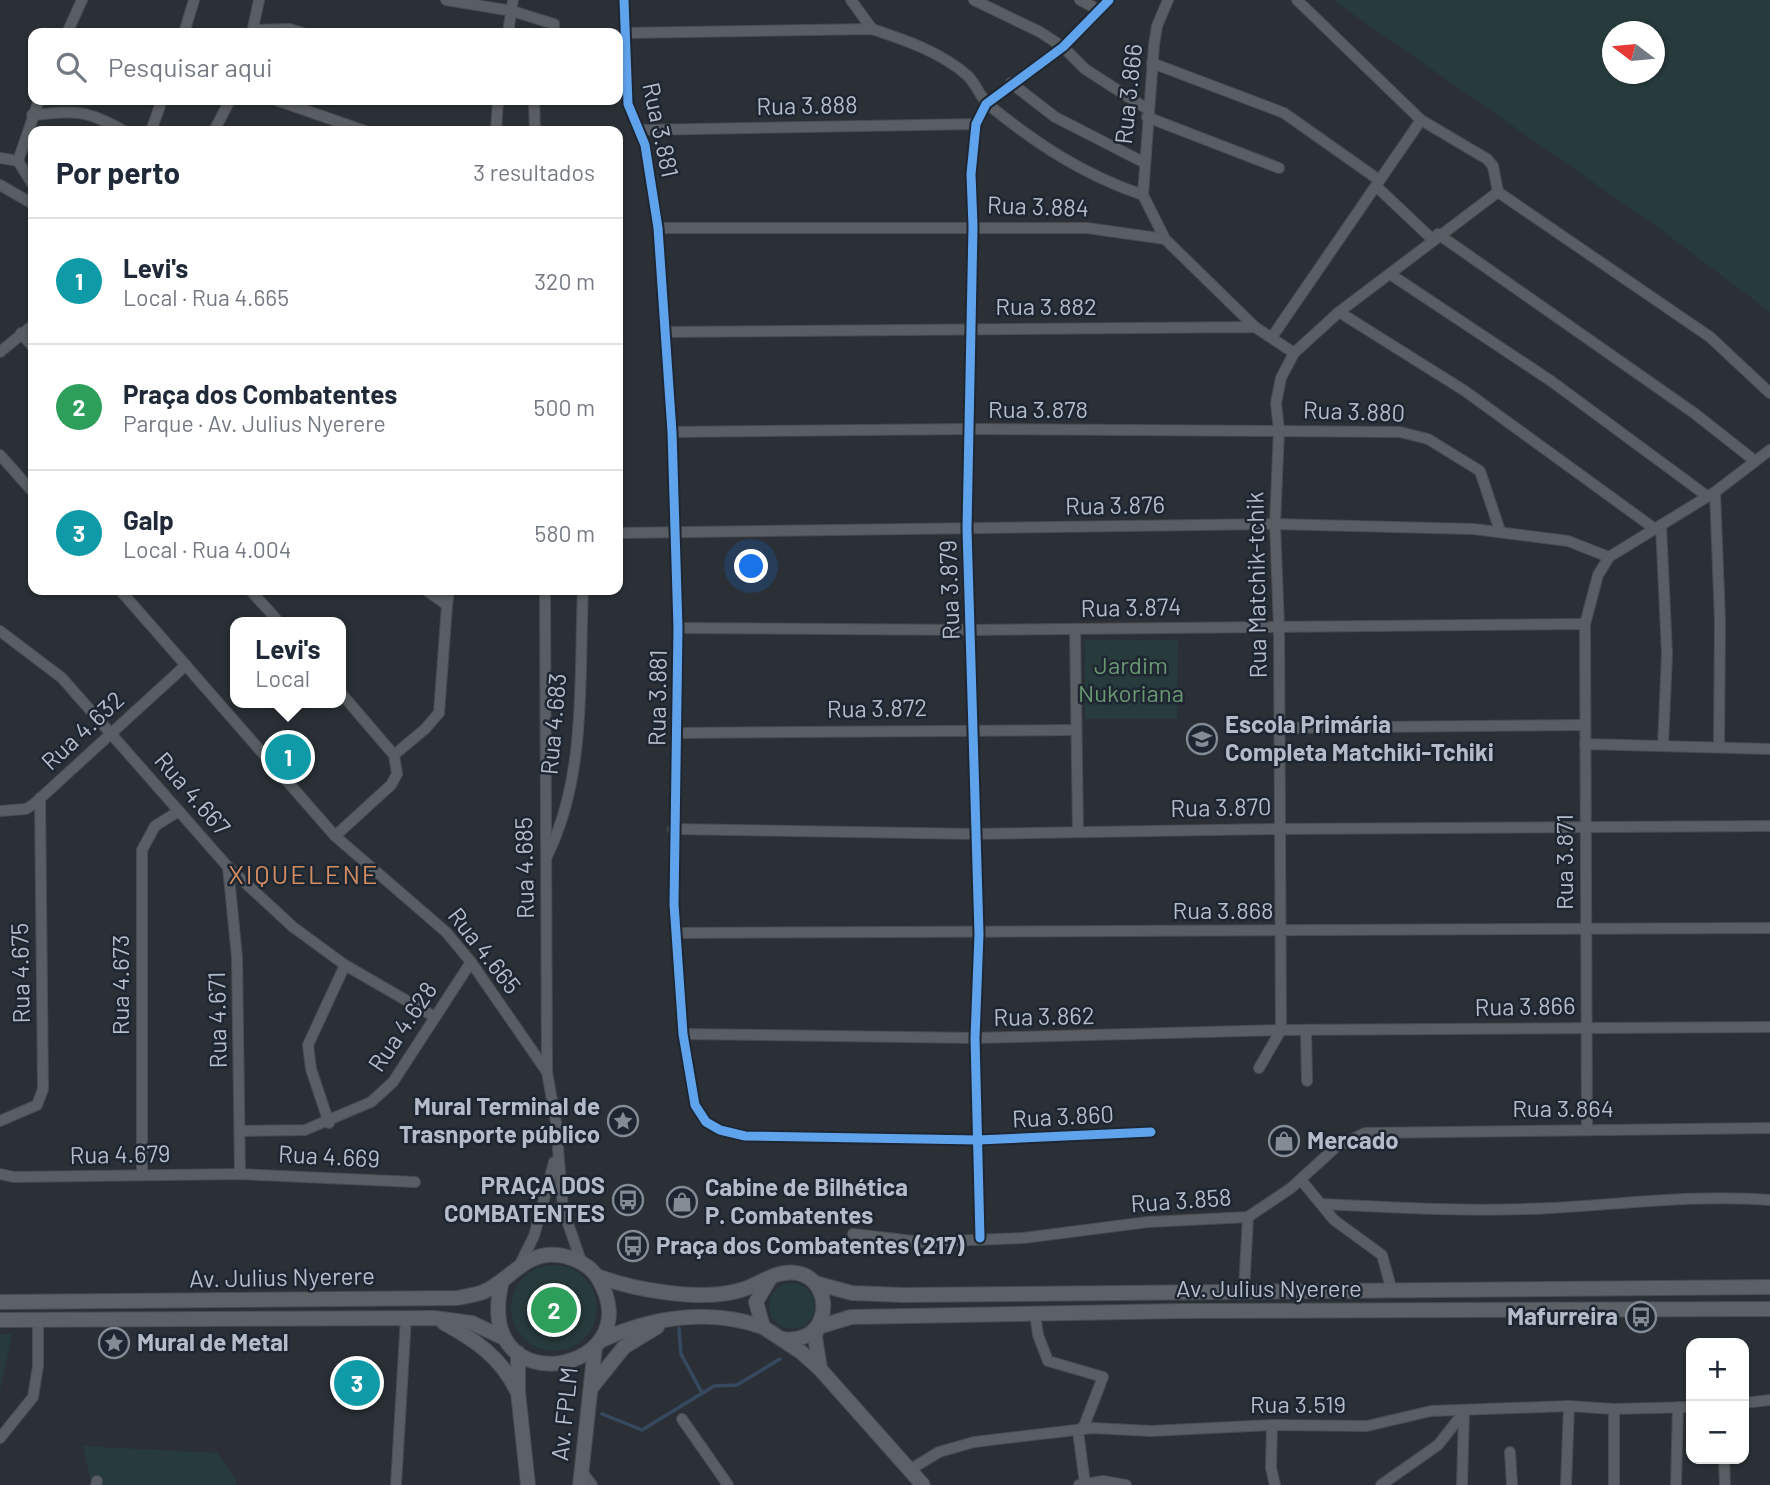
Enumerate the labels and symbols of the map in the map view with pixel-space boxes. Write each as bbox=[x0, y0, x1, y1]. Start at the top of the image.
north arrow bbox=[1602, 21, 1665, 84]
street label: Rua 3.866 bbox=[1108, 42, 1147, 146]
street label: Rua 3.881 bbox=[637, 80, 686, 180]
street label: Rua 3.888 bbox=[756, 89, 858, 120]
street label: Rua 3.884 bbox=[987, 189, 1089, 222]
street label: Rua 3.882 bbox=[995, 291, 1097, 320]
street label: Rua 3.878 bbox=[988, 394, 1088, 423]
street label: Rua 3.880 bbox=[1302, 394, 1406, 427]
street label: Rua 3.876 bbox=[1065, 489, 1165, 520]
street label: Rua Matchik-tchik bbox=[1239, 491, 1272, 679]
street label: Rua 3.879 bbox=[932, 540, 965, 641]
your location bbox=[734, 549, 768, 583]
street label: Rua 3.874 bbox=[1080, 591, 1182, 622]
street label: Rua 3.881 bbox=[641, 650, 672, 746]
park label: Jardim Nukoriana bbox=[1078, 650, 1184, 707]
street label: Rua 4.683 bbox=[534, 672, 571, 776]
street label: Rua 4.632 bbox=[35, 684, 129, 775]
street label: Rua 3.872 bbox=[827, 692, 927, 723]
place label: Escola Primária Completa Matchiki-Tchiki bbox=[1225, 709, 1494, 766]
school or university icon: Escola Primária Completa Matchiki-Tchiki bbox=[1185, 722, 1219, 756]
pin: 1 bbox=[265, 731, 311, 783]
street label: Rua 4.667 bbox=[149, 746, 237, 840]
street label: Rua 3.870 bbox=[1170, 791, 1272, 822]
street label: Rua 3.871 bbox=[1549, 814, 1578, 910]
street label: Rua 4.685 bbox=[508, 817, 539, 919]
district label: XIQUELENE bbox=[228, 858, 380, 889]
street label: Rua 3.868 bbox=[1172, 895, 1274, 924]
street label: Rua 4.665 bbox=[442, 901, 528, 999]
street label: Rua 4.675 bbox=[4, 922, 35, 1024]
street label: Rua 4.673 bbox=[105, 935, 134, 1035]
street label: Rua 4.671 bbox=[201, 971, 232, 1069]
street label: Rua 4.628 bbox=[361, 976, 442, 1077]
street label: Rua 3.866 bbox=[1474, 990, 1576, 1021]
street label: Rua 3.862 bbox=[993, 1000, 1095, 1031]
place label: Mural Terminal de Trasnporte público bbox=[399, 1091, 600, 1148]
street label: Rua 3.864 bbox=[1512, 1093, 1614, 1122]
street label: Rua 3.860 bbox=[1011, 1098, 1115, 1133]
place icon: Mural Terminal de Trasnporte público bbox=[606, 1104, 640, 1138]
shop icon: Mercado bbox=[1267, 1124, 1301, 1158]
place label: Mercado bbox=[1307, 1125, 1399, 1154]
street label: Rua 4.679 bbox=[69, 1138, 171, 1169]
street label: Rua 4.669 bbox=[278, 1138, 381, 1173]
place label: PRAÇA DOS COMBATENTES bbox=[444, 1170, 605, 1227]
place label: Cabine de Bilhética P. Combatentes bbox=[705, 1172, 908, 1229]
street label: Rua 3.858 bbox=[1130, 1182, 1232, 1217]
bus stop icon: PRAÇA DOS COMBATENTES bbox=[611, 1183, 645, 1217]
shop icon: Cabine de Bilhética P. Combatentes bbox=[665, 1185, 699, 1219]
bus stop icon: Praça dos Combatentes (217) bbox=[616, 1229, 650, 1263]
place label: Praça dos Combatentes (217) bbox=[656, 1230, 965, 1259]
street label: Av. Julius Nyerere bbox=[189, 1260, 375, 1293]
street label: Av. Julius Nyerere bbox=[1176, 1273, 1362, 1302]
pin: 2 bbox=[531, 1284, 577, 1336]
bus stop icon: Mafurreira bbox=[1624, 1300, 1658, 1334]
place label: Mafurreira bbox=[1507, 1301, 1618, 1330]
place icon: Mural de Metal bbox=[97, 1326, 131, 1360]
place label: Mural de Metal bbox=[137, 1327, 289, 1356]
pin: 3 bbox=[334, 1357, 380, 1409]
street label: Av. FPLM bbox=[544, 1365, 583, 1462]
street label: Rua 3.519 bbox=[1250, 1389, 1346, 1418]

